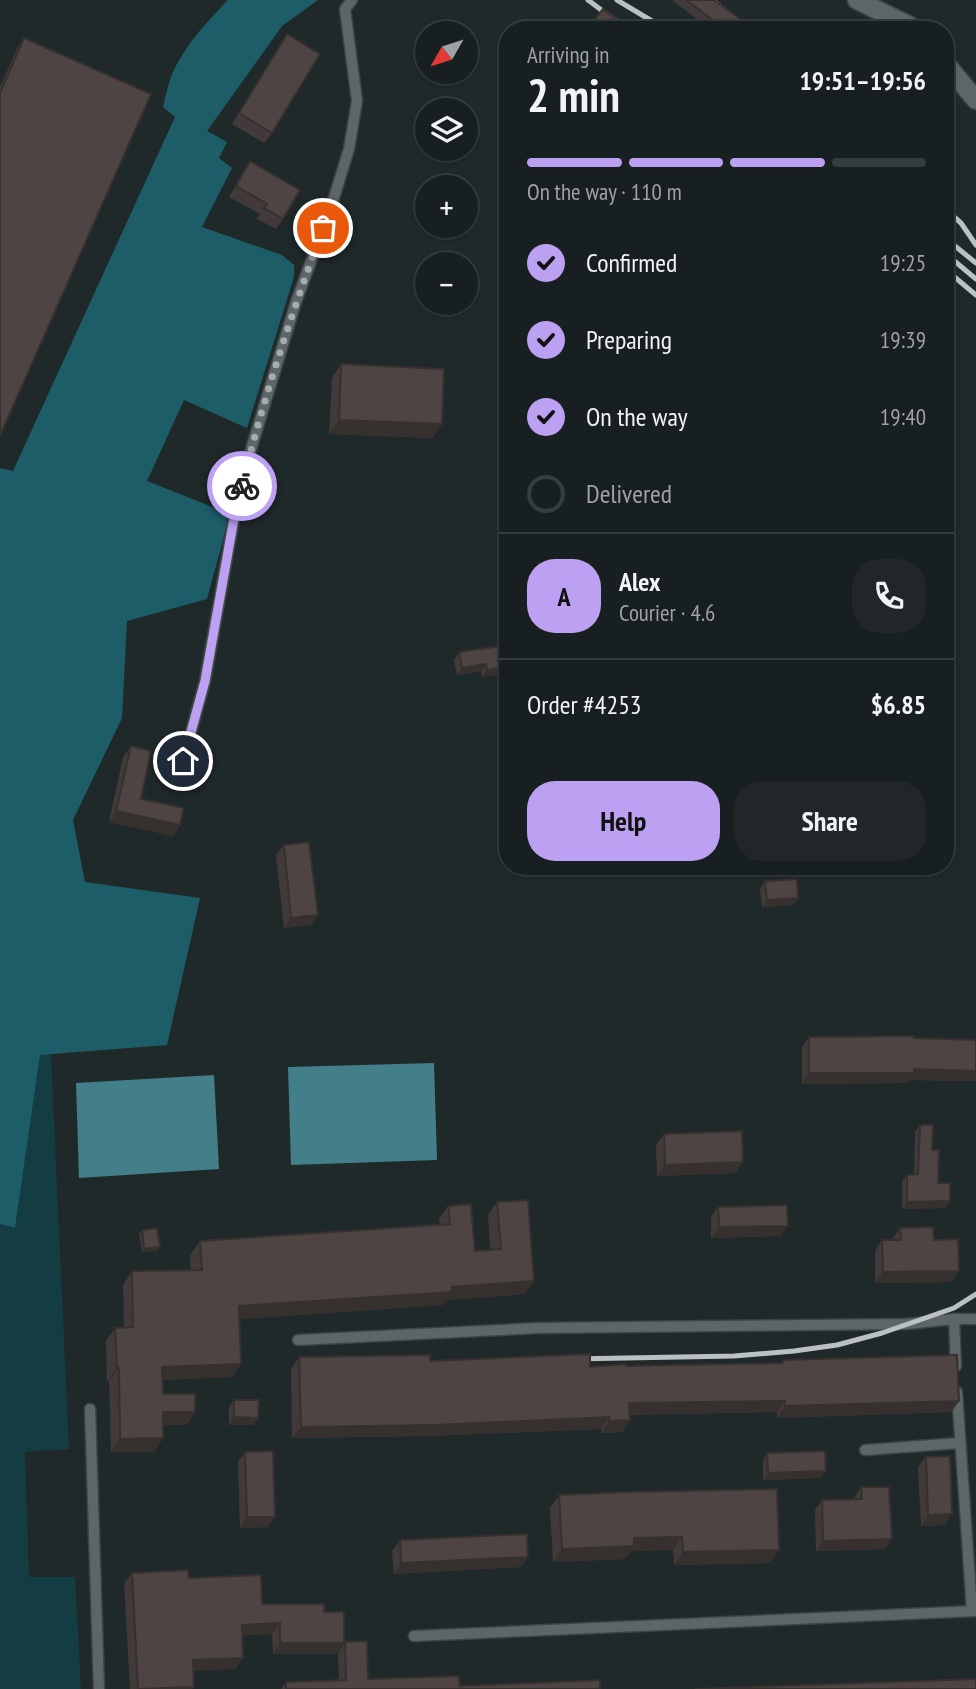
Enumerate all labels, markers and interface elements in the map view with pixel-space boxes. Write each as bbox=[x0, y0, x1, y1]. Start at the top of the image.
north arrow bbox=[415, 21, 478, 84]
map controls bbox=[415, 21, 478, 315]
text: Arriving in bbox=[527, 40, 609, 69]
text: 19:51–19:56 bbox=[799, 64, 926, 97]
text: 2 min bbox=[527, 65, 620, 125]
button: layers bbox=[415, 98, 478, 161]
button: + bbox=[415, 175, 478, 238]
text: On the way · 110 m bbox=[527, 177, 682, 206]
pin bbox=[293, 198, 353, 258]
icon: bag bbox=[304, 209, 342, 247]
icon: check bbox=[527, 244, 565, 282]
text: Confirmed bbox=[586, 246, 677, 279]
text: 19:25 bbox=[880, 248, 926, 277]
button: − bbox=[415, 252, 478, 315]
icon: check bbox=[527, 321, 565, 359]
text: Preparing bbox=[586, 323, 672, 356]
text: 19:39 bbox=[880, 325, 926, 354]
icon: check bbox=[527, 398, 565, 436]
text: On the way bbox=[586, 400, 688, 433]
text: 19:40 bbox=[880, 402, 926, 431]
courier bbox=[207, 451, 277, 521]
icon: bike bbox=[223, 467, 261, 505]
text: Delivered bbox=[586, 477, 672, 510]
button: phone bbox=[852, 559, 926, 633]
text: Alex bbox=[619, 565, 660, 598]
text: A bbox=[557, 580, 571, 613]
text: Courier · 4.6 bbox=[619, 598, 715, 627]
text: Order #4253 bbox=[527, 688, 642, 721]
text: $6.85 bbox=[871, 688, 926, 721]
pin bbox=[153, 731, 213, 791]
icon: home bbox=[164, 742, 202, 780]
button: Help bbox=[527, 781, 720, 861]
button: Share bbox=[734, 781, 926, 861]

